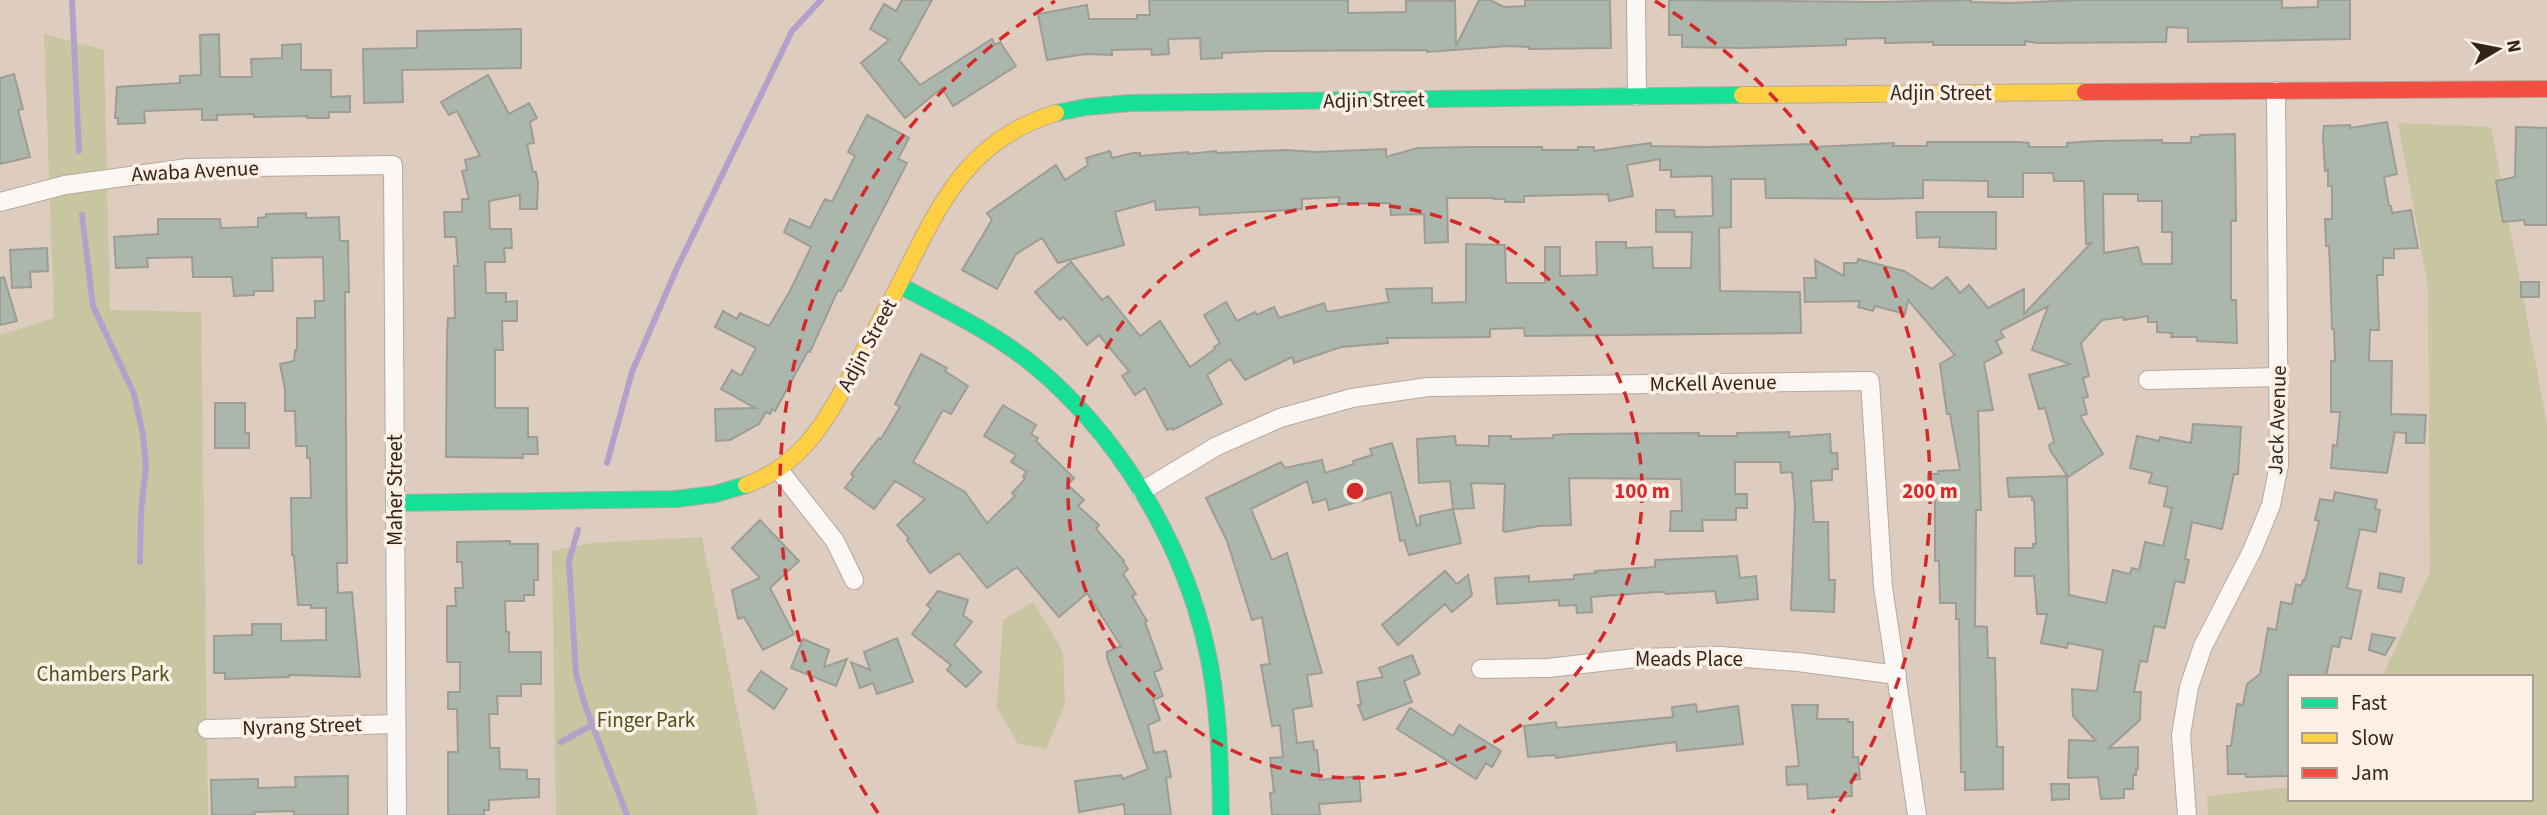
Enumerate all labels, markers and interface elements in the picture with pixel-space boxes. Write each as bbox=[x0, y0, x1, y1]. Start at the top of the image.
north arrow bbox=[2463, 14, 2533, 84]
text: N bbox=[2499, 38, 2528, 55]
street label: Adjin Street bbox=[1890, 78, 1992, 108]
street label: Adjin Street bbox=[1323, 84, 1425, 116]
street label: Awaba Avenue bbox=[130, 153, 260, 189]
street label: Adjin Street bbox=[830, 293, 904, 397]
street label: Jack Avenue bbox=[2260, 365, 2294, 475]
street label: McKell Avenue bbox=[1649, 367, 1777, 399]
street label: Maher Street bbox=[380, 434, 410, 546]
text: 100 m bbox=[1614, 476, 1670, 506]
text: 200 m bbox=[1902, 476, 1958, 506]
centre of rings bbox=[1343, 479, 1367, 503]
street label: Meads Place bbox=[1635, 644, 1743, 674]
park label: Chambers Park bbox=[37, 659, 170, 689]
legend bbox=[2288, 675, 2533, 801]
text: Fast bbox=[2351, 688, 2387, 718]
park label: Finger Park bbox=[597, 705, 696, 735]
street label: Nyrang Street bbox=[242, 709, 362, 743]
text: Slow bbox=[2351, 723, 2394, 753]
text: Jam bbox=[2351, 758, 2389, 788]

